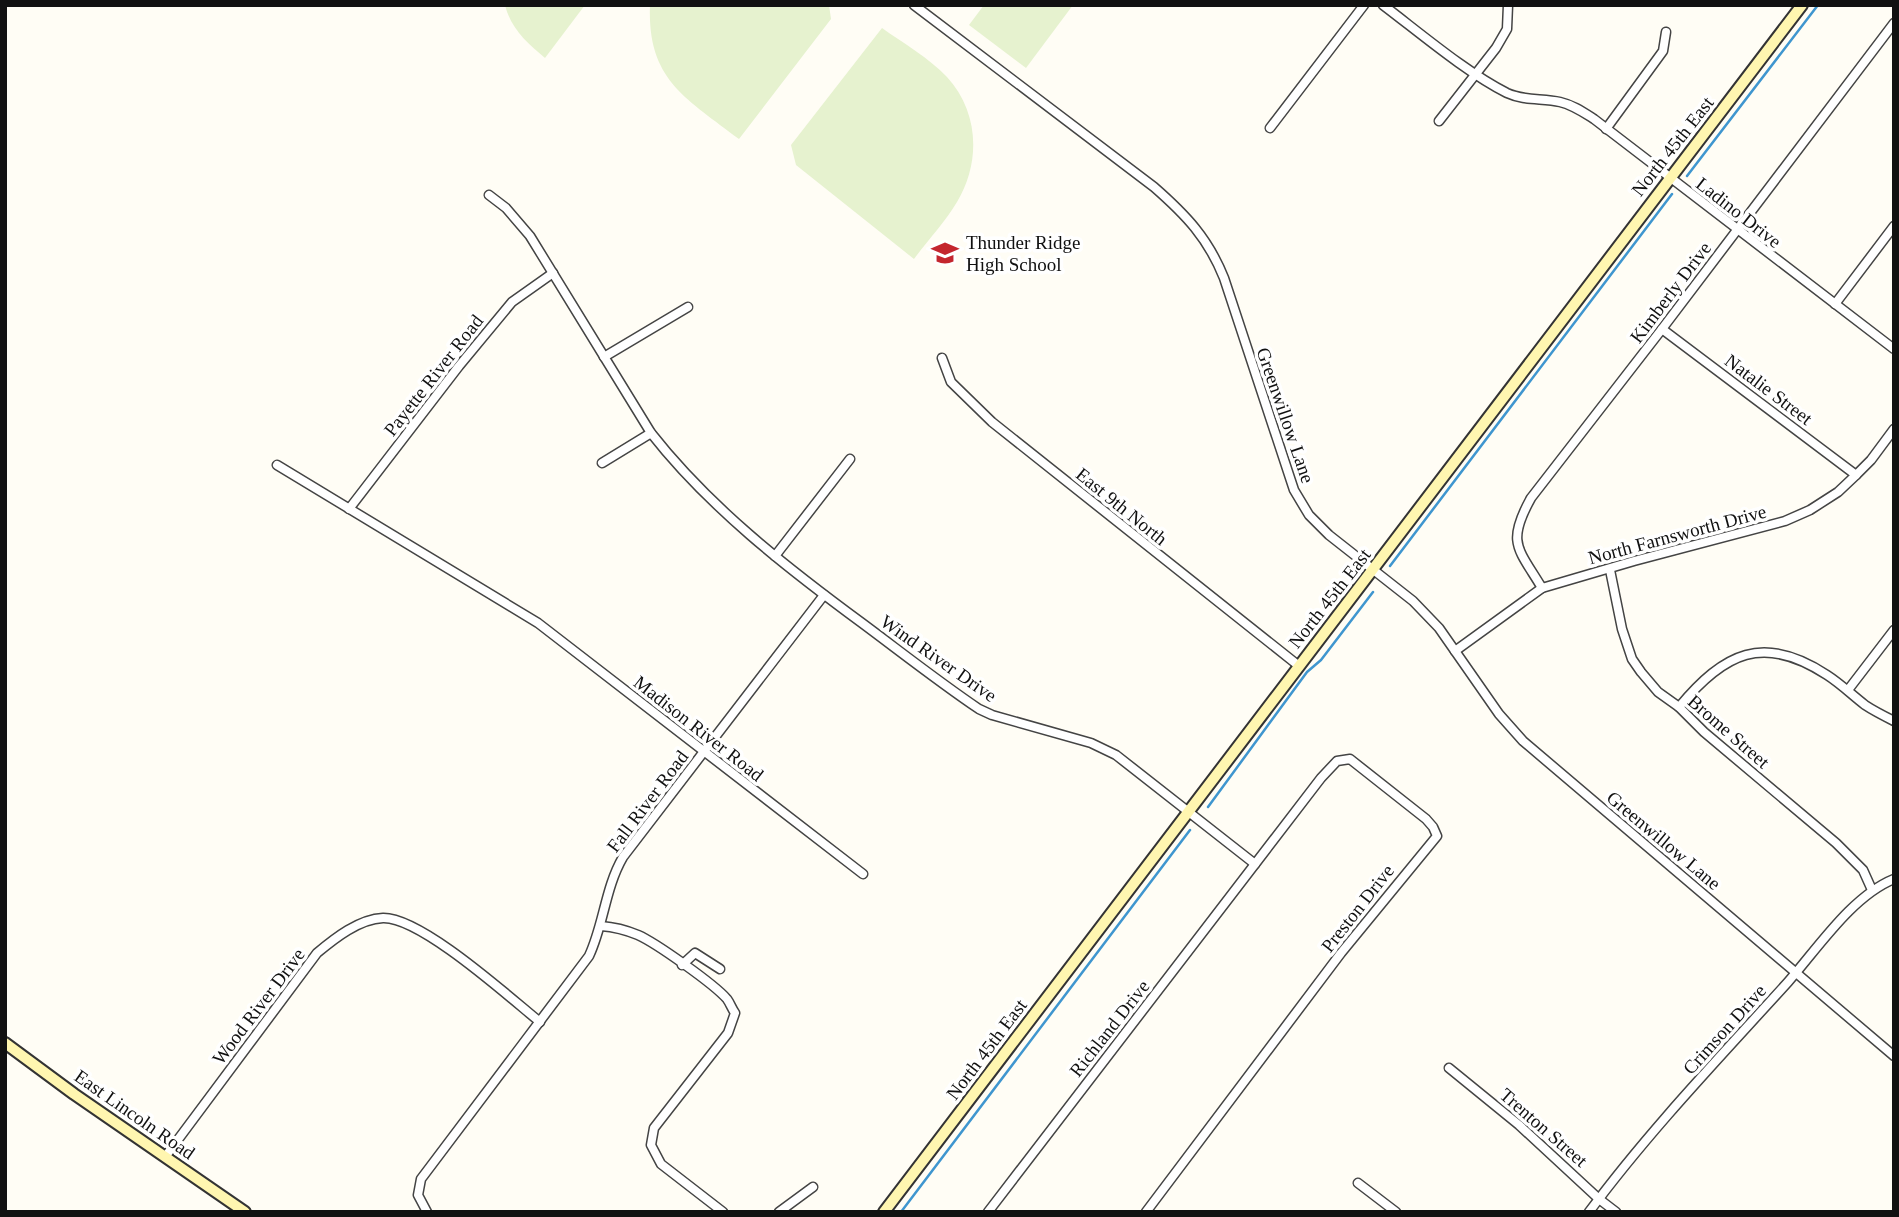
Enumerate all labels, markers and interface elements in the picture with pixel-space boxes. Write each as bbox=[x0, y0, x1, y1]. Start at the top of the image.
street label: North 45th East bbox=[1627, 92, 1718, 200]
street label: Ladino Drive bbox=[1692, 173, 1785, 252]
place label: Thunder Ridge High School bbox=[966, 232, 1081, 275]
school or university icon: Thunder Ridge High School bbox=[930, 238, 960, 268]
street label: Kimberly Drive bbox=[1626, 238, 1715, 347]
street label: Payette River Road bbox=[380, 310, 487, 440]
street label: Greenwillow Lane bbox=[1252, 345, 1319, 486]
street label: Natalie Street bbox=[1721, 350, 1817, 429]
street label: East 9th North bbox=[1072, 463, 1172, 550]
street label: North Farnsworth Drive bbox=[1586, 501, 1769, 568]
street label: North 45th East bbox=[1284, 544, 1375, 652]
street label: Wind River Drive bbox=[877, 611, 1001, 706]
street label: Madison River Road bbox=[630, 671, 768, 786]
street label: Brome Street bbox=[1684, 690, 1774, 773]
street label: Fall River Road bbox=[602, 746, 693, 856]
street label: Greenwillow Lane bbox=[1603, 787, 1725, 894]
street label: Preston Drive bbox=[1317, 860, 1398, 956]
street label: Wood River Drive bbox=[208, 944, 309, 1068]
street label: Richland Drive bbox=[1065, 976, 1154, 1081]
street label: Crimson Drive bbox=[1679, 980, 1770, 1079]
street label: North 45th East bbox=[942, 994, 1031, 1104]
street label: East Lincoln Road bbox=[71, 1065, 199, 1164]
street label: Trenton Street bbox=[1496, 1084, 1592, 1171]

